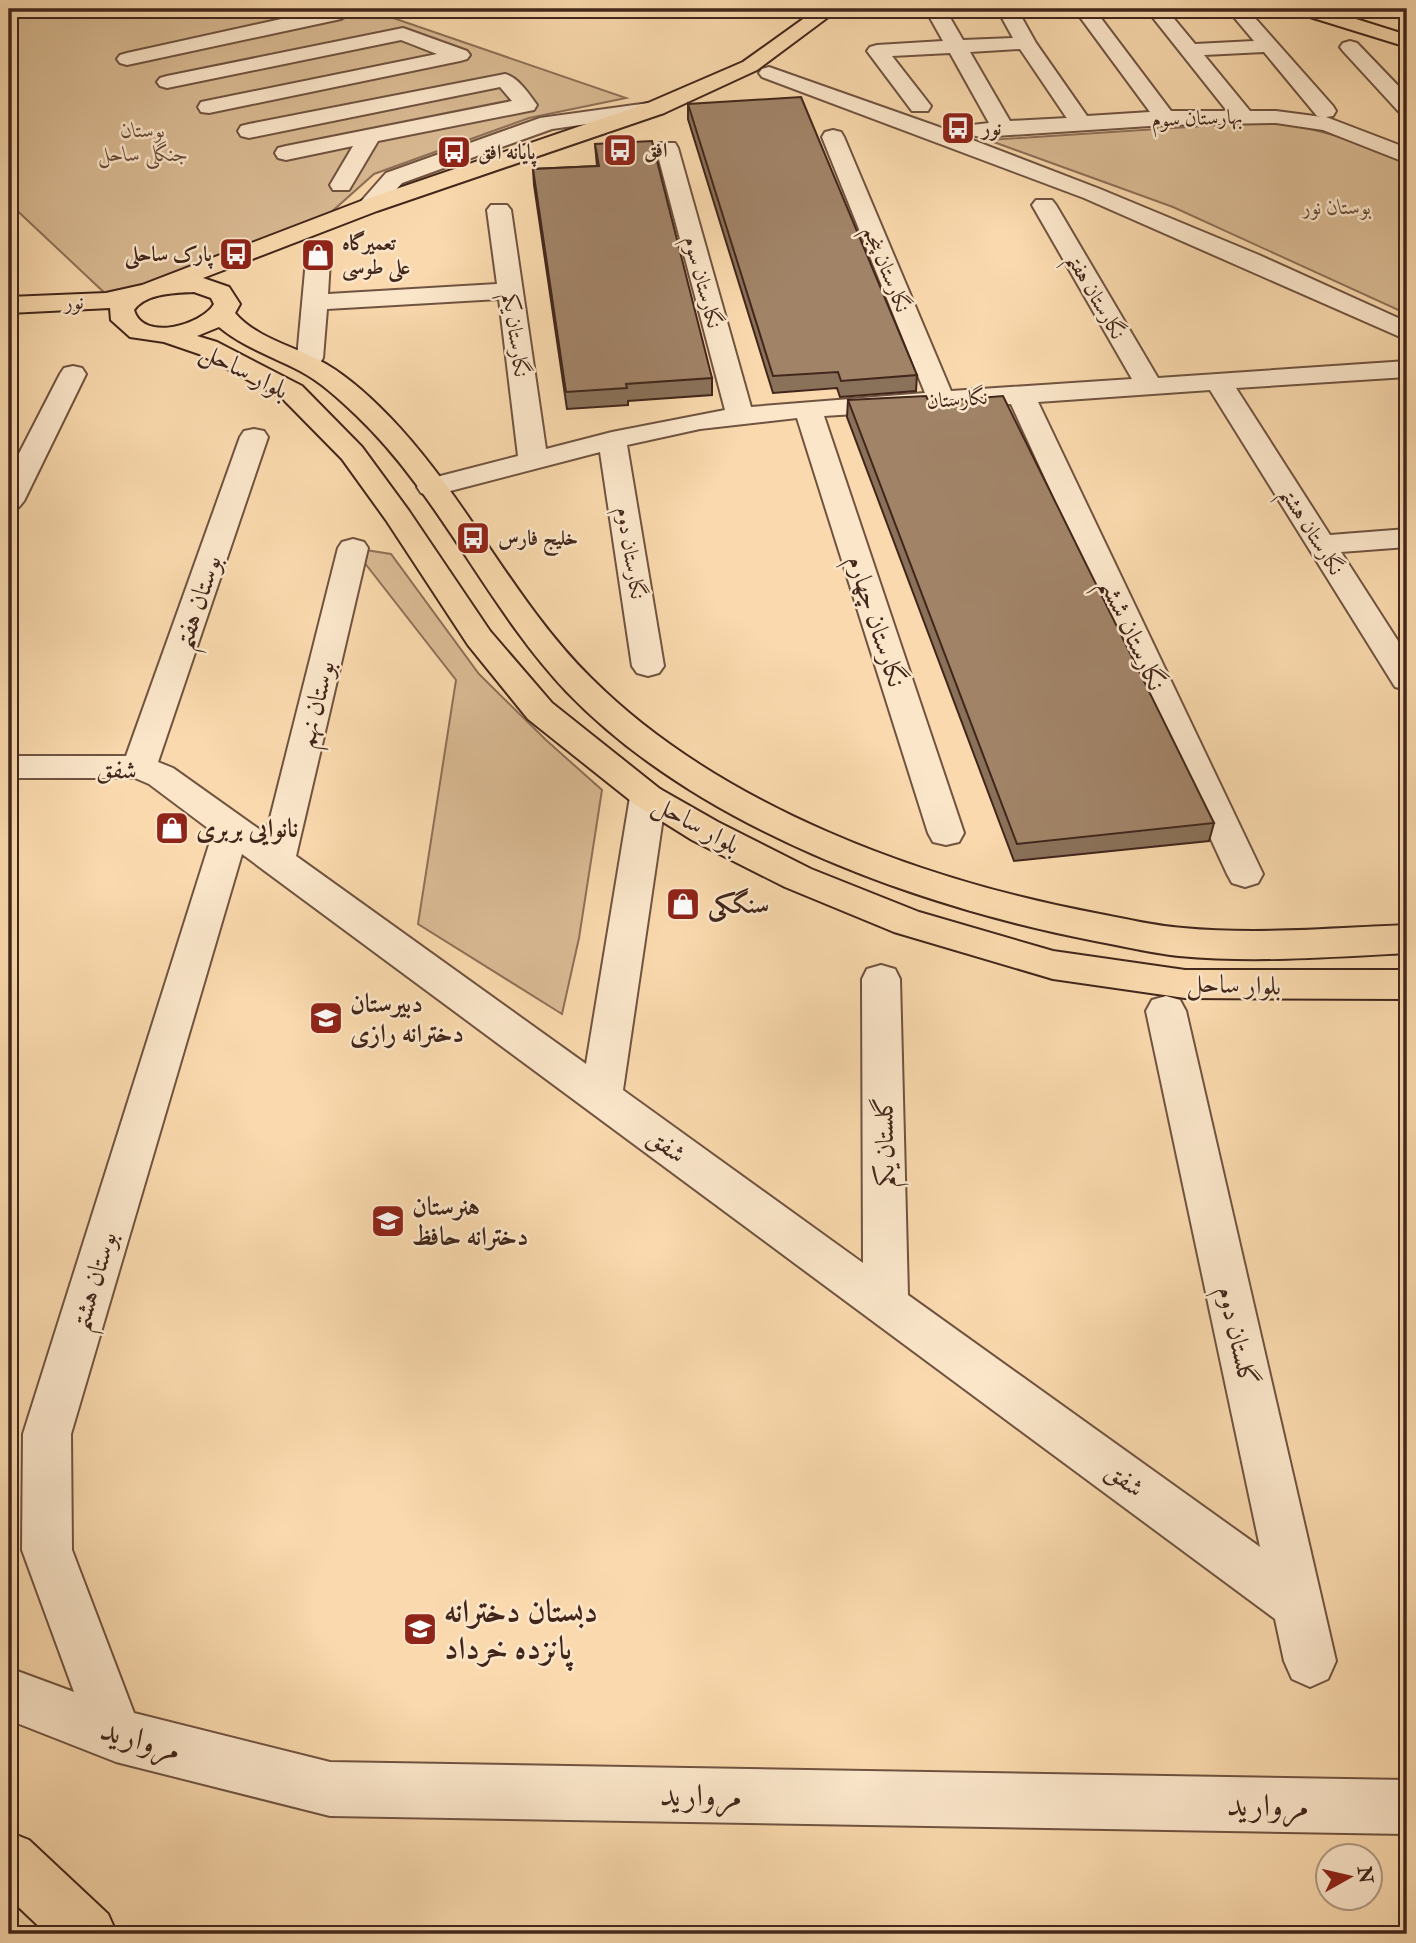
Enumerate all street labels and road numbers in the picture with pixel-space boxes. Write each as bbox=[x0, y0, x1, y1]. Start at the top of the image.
street label: بهارستان سوم bbox=[1151, 103, 1243, 138]
street label: نگارستان پنجم bbox=[851, 222, 916, 319]
street label: نگارستان سوم bbox=[673, 233, 728, 332]
street label: نگارستان هفتم bbox=[1054, 248, 1131, 348]
street label: نور bbox=[62, 289, 84, 316]
street label: نگارستان یکم bbox=[490, 291, 535, 379]
street label: بلوار ساحل bbox=[195, 335, 294, 408]
street label: نگارستان bbox=[926, 384, 989, 415]
street label: نگارستان هشتم bbox=[1268, 482, 1349, 584]
street label: نگارستان دوم bbox=[606, 505, 651, 602]
street label: بوستان هفتم bbox=[167, 551, 237, 657]
street label: نگارستان چهارم bbox=[834, 551, 913, 693]
street label: نگارستان ششم bbox=[1084, 573, 1173, 700]
street label: بوستان نهم bbox=[290, 657, 350, 753]
street label: شفق bbox=[96, 753, 138, 787]
street label: بلوار ساحل bbox=[647, 788, 746, 863]
street label: بلوار ساحل bbox=[1186, 967, 1282, 1004]
street label: گلستان یکم bbox=[868, 1096, 910, 1188]
street label: شفق bbox=[641, 1121, 692, 1171]
street label: بوستان هشتم bbox=[64, 1228, 133, 1338]
street label: گلستان دوم bbox=[1204, 1283, 1264, 1391]
street label: شفق bbox=[1099, 1455, 1150, 1505]
street label: مروارید bbox=[95, 1709, 186, 1771]
street label: مروارید bbox=[660, 1775, 742, 1818]
street label: مروارید bbox=[1227, 1785, 1309, 1828]

